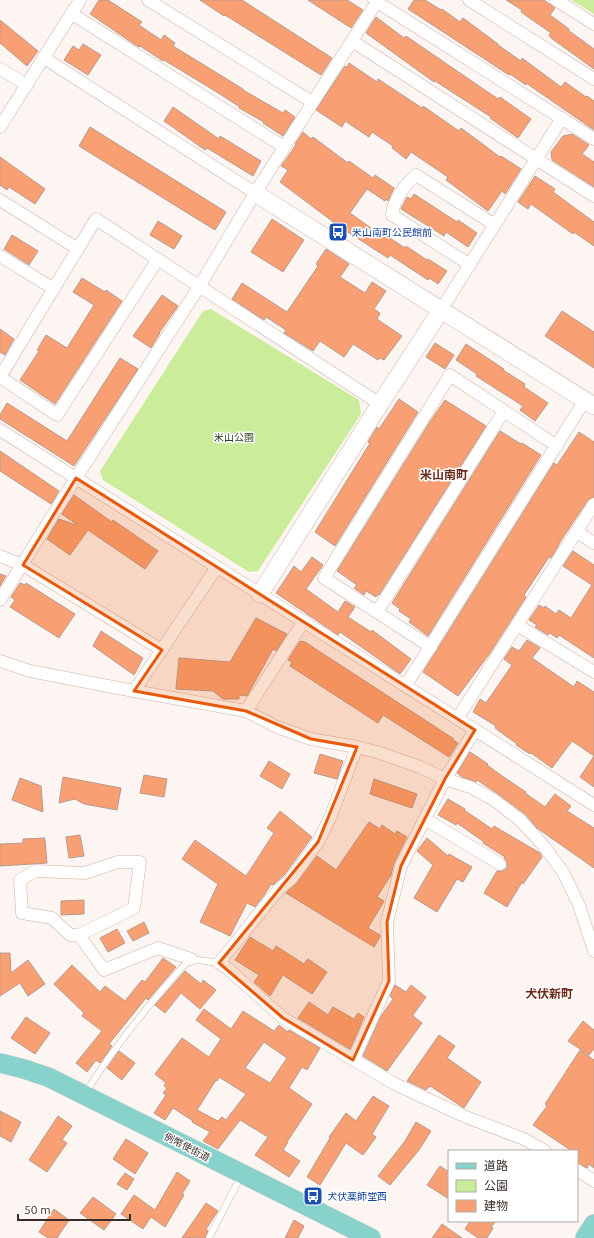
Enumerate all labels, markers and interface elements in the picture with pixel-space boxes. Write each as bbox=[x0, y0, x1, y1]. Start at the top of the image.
bus stop icon: 米山南町公民館前 bbox=[327, 221, 349, 243]
place label: 米山南町公民館前 bbox=[352, 227, 432, 238]
park label: 米山公園 bbox=[214, 432, 254, 443]
district label: 米山南町 bbox=[420, 468, 468, 481]
district label: 犬伏新町 bbox=[525, 987, 573, 1000]
street label: 例幣使街道 bbox=[161, 1130, 212, 1163]
legend bbox=[448, 1150, 578, 1222]
text: 道路 bbox=[484, 1159, 508, 1172]
text: 公園 bbox=[484, 1179, 508, 1192]
bus stop icon: 犬伏薬師堂西 bbox=[302, 1185, 324, 1207]
place label: 犬伏薬師堂西 bbox=[327, 1191, 387, 1202]
scale bar bbox=[18, 1196, 130, 1222]
text: 建物 bbox=[484, 1199, 508, 1212]
text: 50 m bbox=[24, 1203, 51, 1216]

